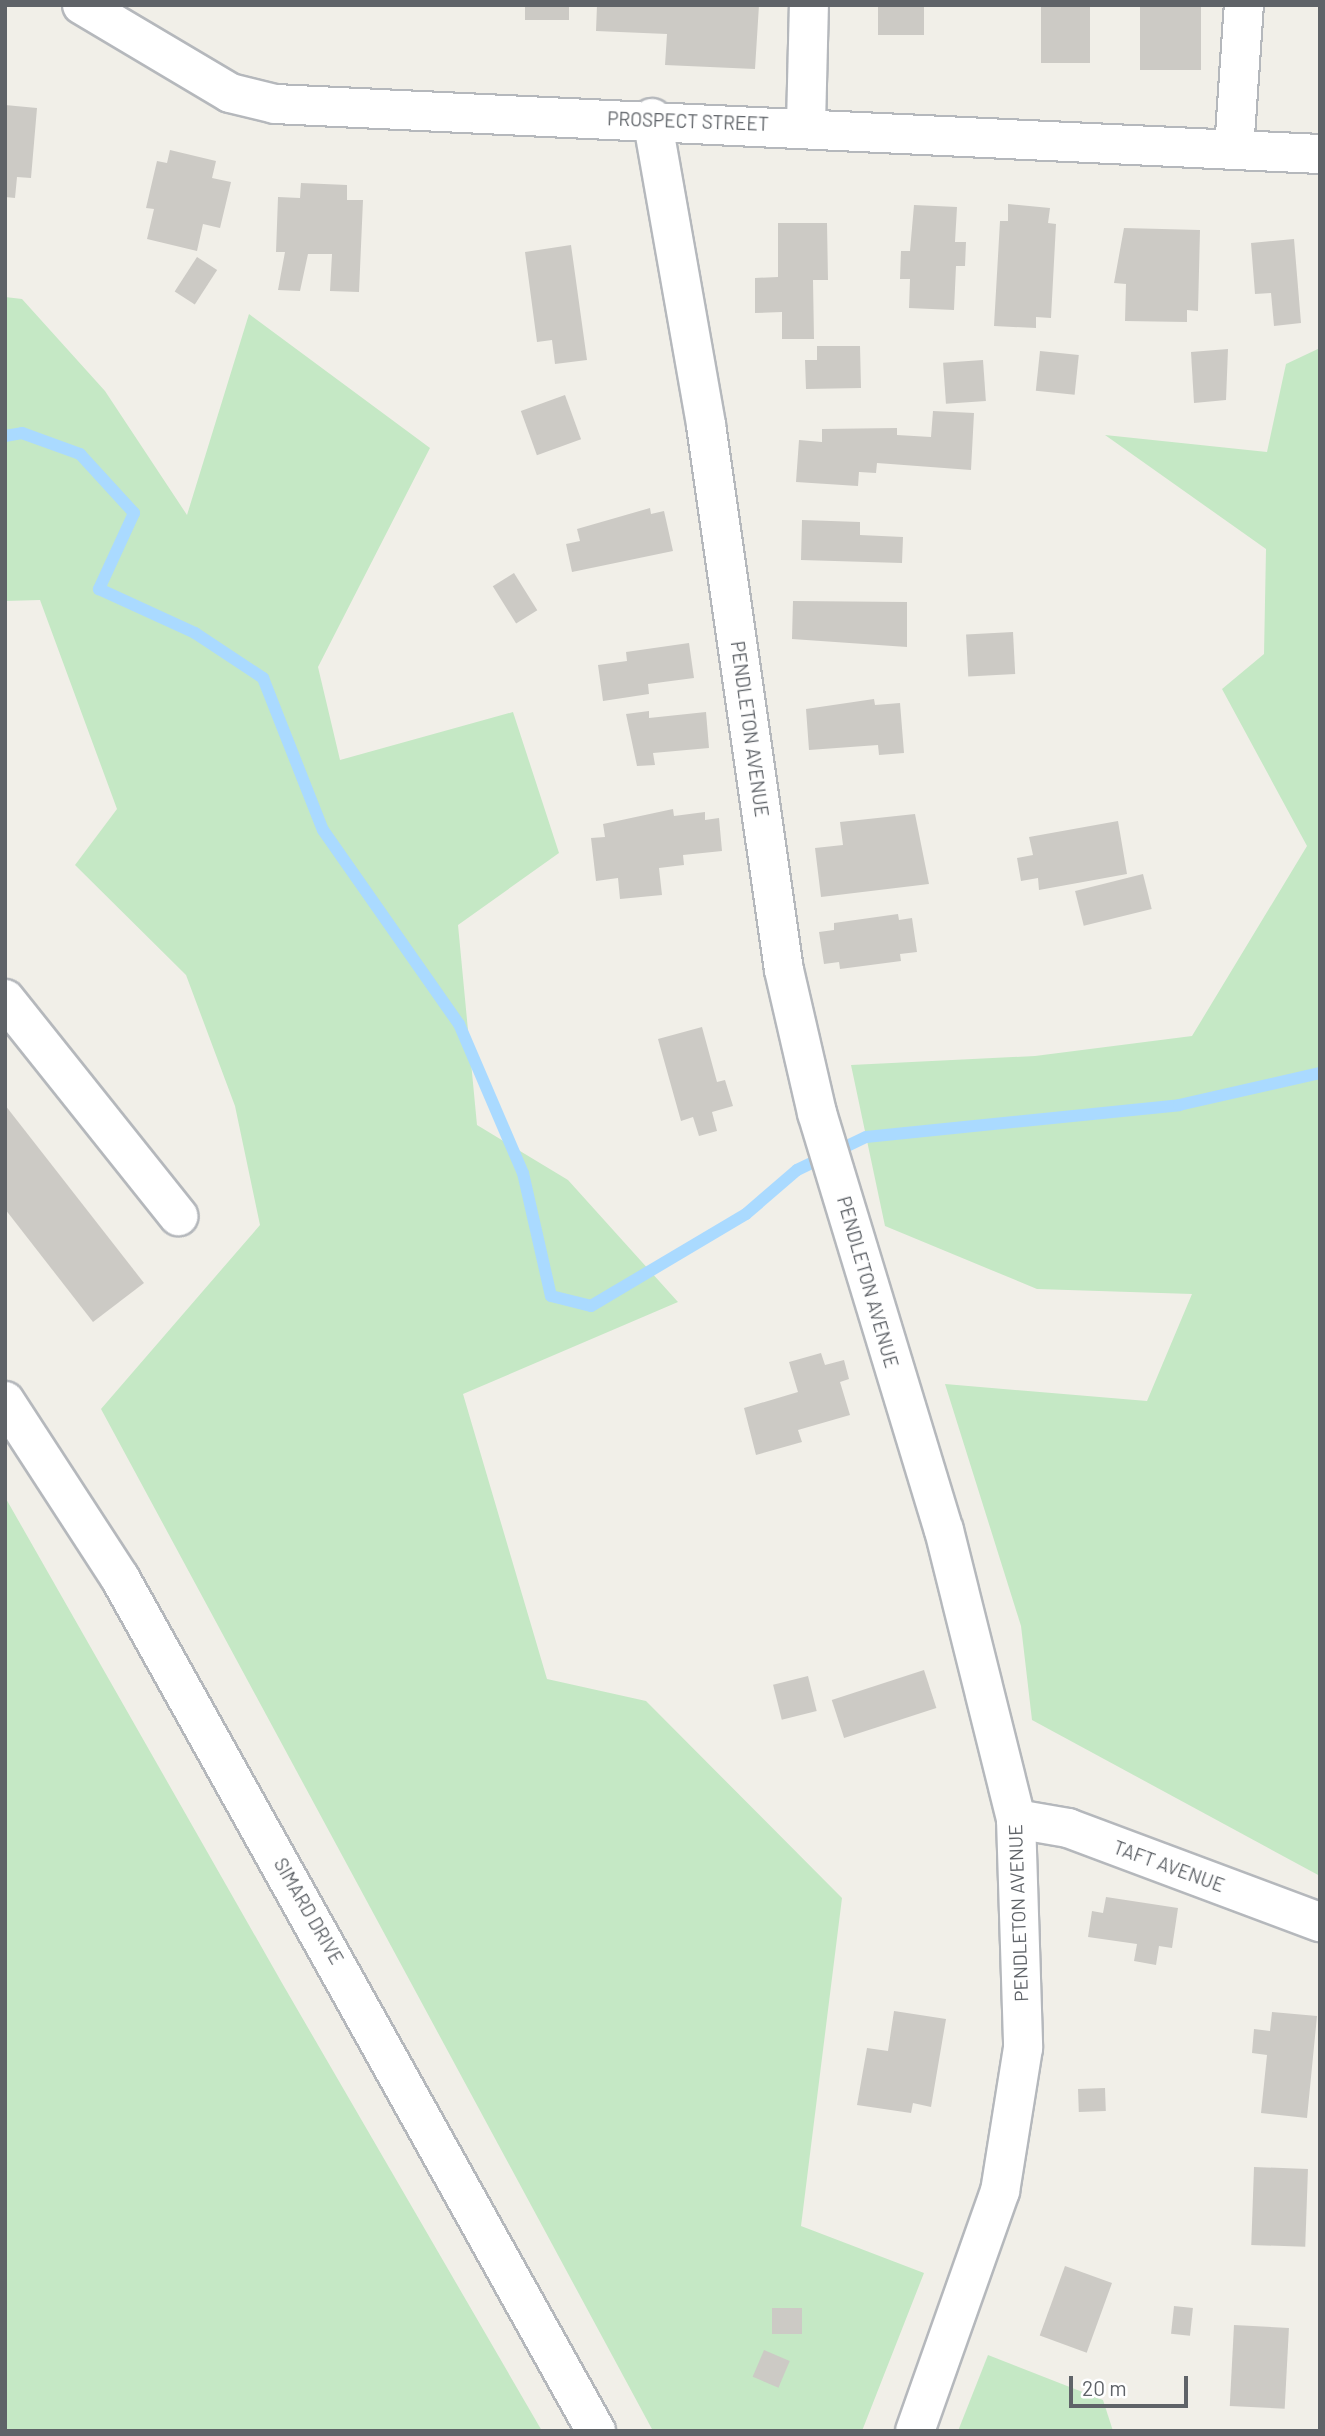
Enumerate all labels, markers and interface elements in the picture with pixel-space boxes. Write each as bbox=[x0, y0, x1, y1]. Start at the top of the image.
street label: PROSPECT STREET bbox=[607, 107, 769, 135]
street label: PENDLETON AVENUE bbox=[726, 640, 774, 818]
street label: PENDLETON AVENUE bbox=[833, 1194, 903, 1370]
street label: PENDLETON AVENUE bbox=[1004, 1824, 1032, 2002]
street label: TAFT AVENUE bbox=[1110, 1835, 1228, 1897]
street label: SIMARD DRIVE bbox=[269, 1854, 349, 1968]
scale bar bbox=[1073, 2362, 1192, 2406]
text: 20 m bbox=[1082, 2375, 1127, 2400]

